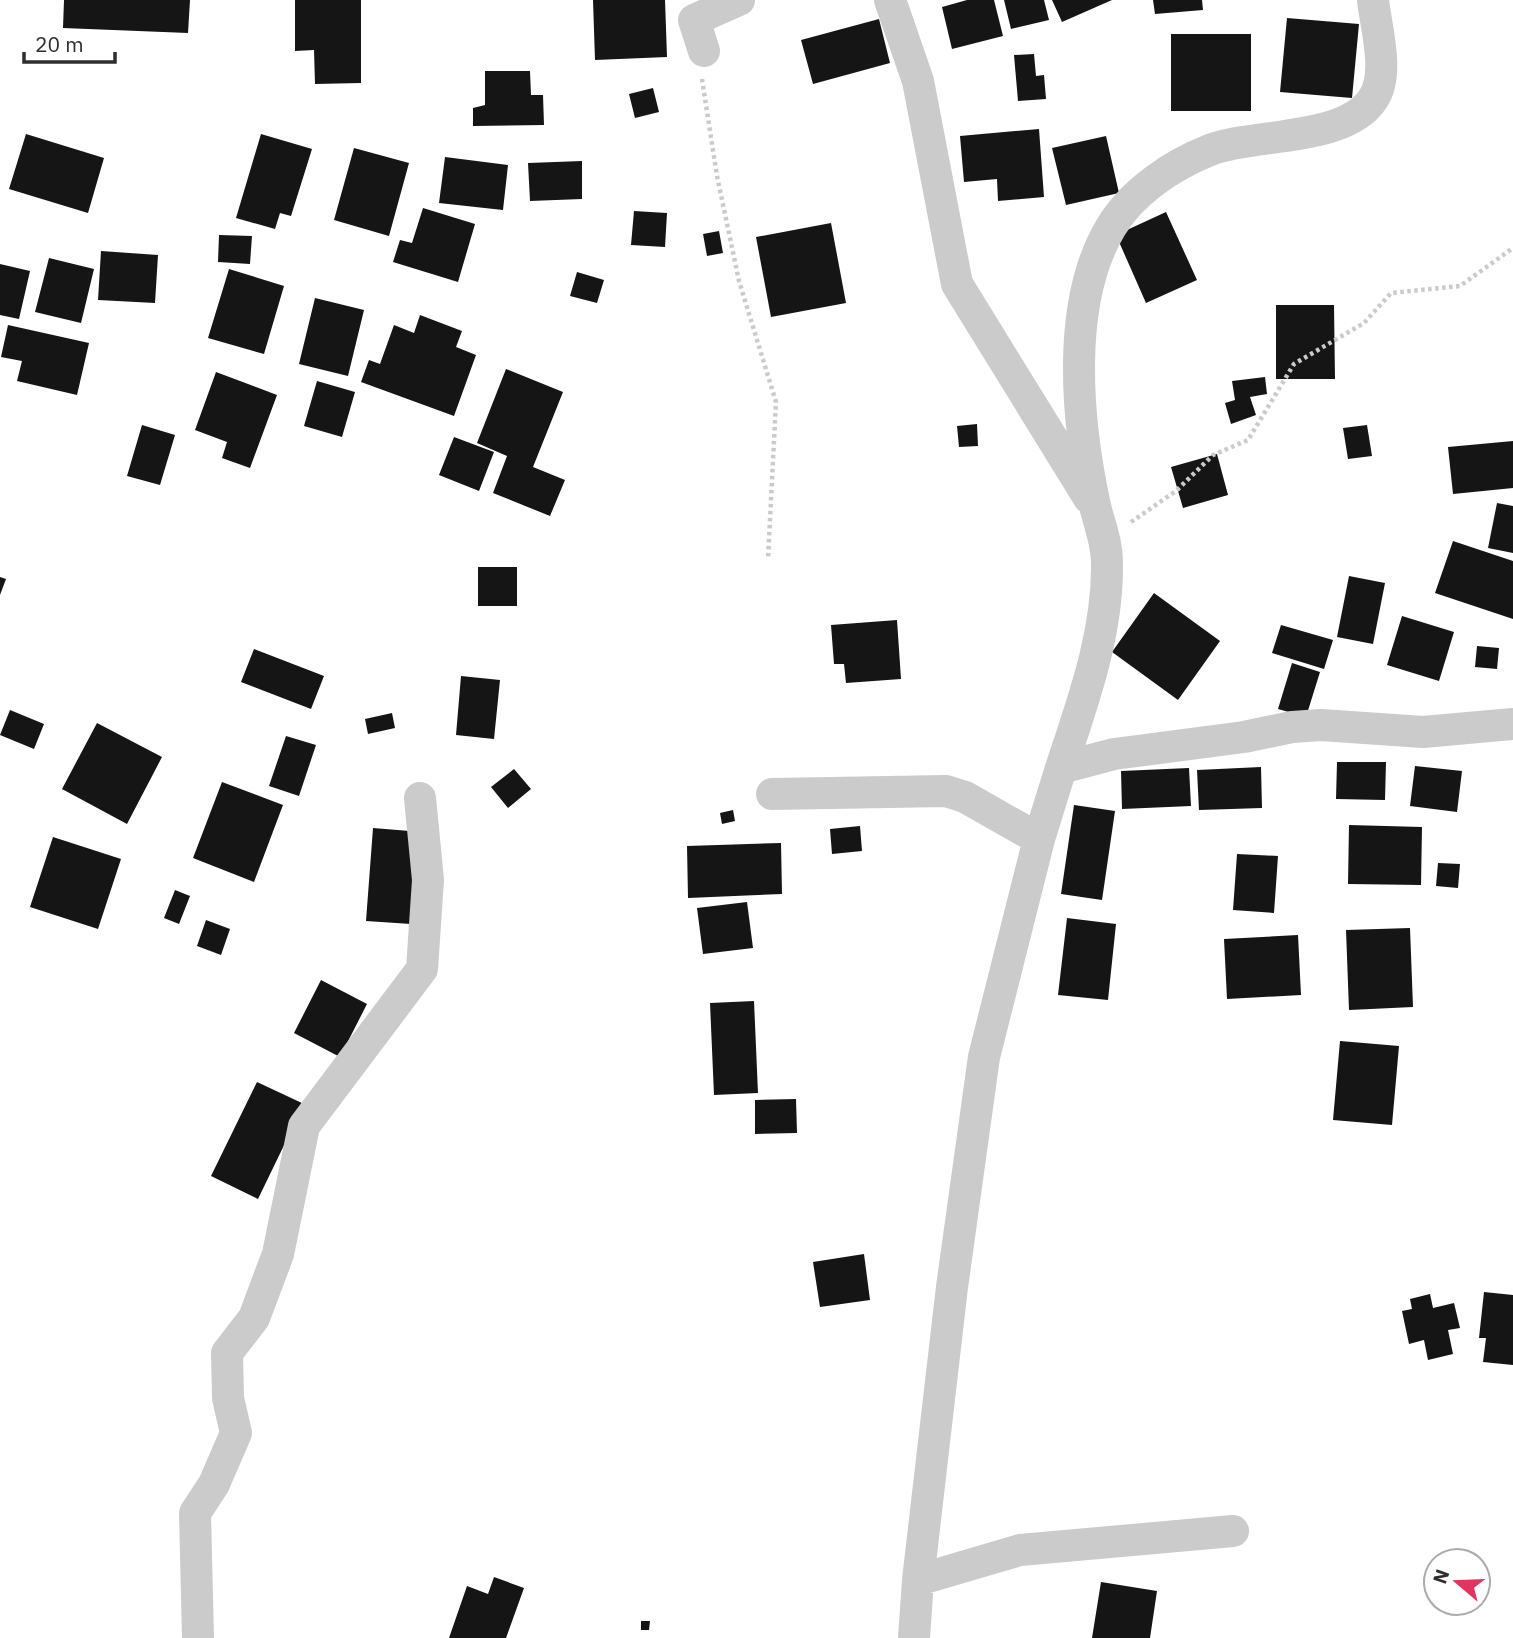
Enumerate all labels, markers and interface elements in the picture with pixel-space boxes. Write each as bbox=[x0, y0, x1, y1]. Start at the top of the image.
scale bar bbox=[24, 21, 116, 65]
text: 20 m bbox=[35, 30, 84, 58]
north arrow bbox=[1422, 1547, 1492, 1617]
text: N bbox=[1427, 1566, 1455, 1587]

